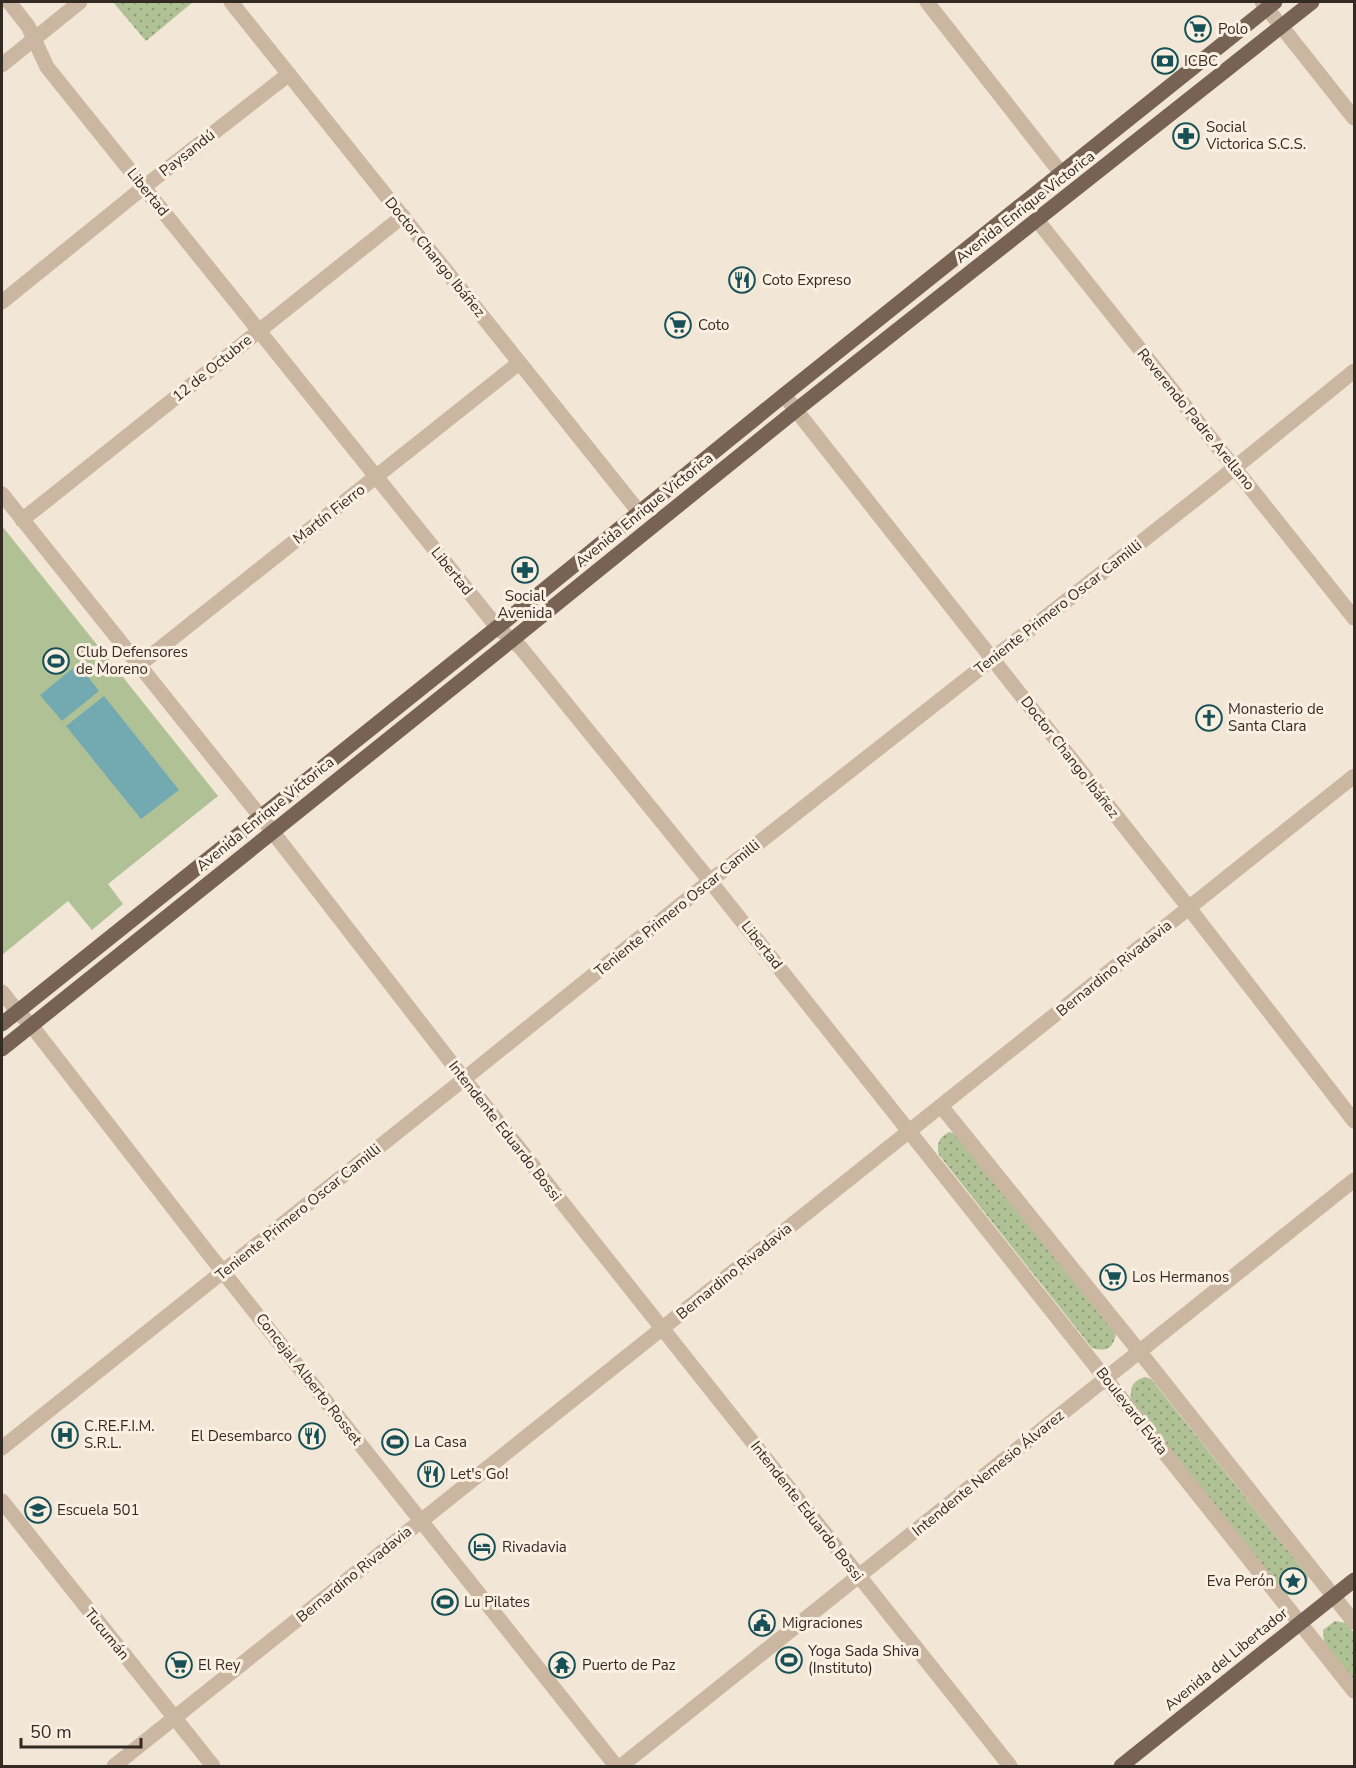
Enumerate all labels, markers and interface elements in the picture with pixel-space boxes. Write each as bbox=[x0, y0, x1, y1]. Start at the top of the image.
supermarket icon: Polo bbox=[1183, 14, 1213, 44]
place label: Polo bbox=[1218, 19, 1248, 39]
bank icon: ICBC bbox=[1150, 46, 1180, 76]
place label: ICBC bbox=[1184, 51, 1218, 71]
place label: Social Victorica S.C.S. bbox=[1205, 117, 1306, 154]
pharmacy icon: Social Victorica S.C.S. bbox=[1171, 121, 1201, 151]
street label: Paysandú bbox=[155, 125, 219, 181]
street label: Avenida Enrique Victorica bbox=[951, 146, 1099, 268]
street label: Libertad bbox=[123, 164, 173, 220]
street label: Doctor Chango Ibáñez bbox=[380, 193, 490, 321]
restaurant icon: Coto Expreso bbox=[727, 265, 757, 295]
place label: Coto Expreso bbox=[762, 270, 851, 290]
supermarket icon: Coto bbox=[663, 310, 693, 340]
place label: Coto bbox=[698, 315, 729, 335]
street label: 12 de Octubre bbox=[168, 330, 256, 406]
street label: Reverendo Padre Arellano bbox=[1133, 344, 1259, 494]
street label: Avenida Enrique Victorica bbox=[571, 448, 717, 572]
street label: Martín Fierro bbox=[289, 480, 369, 548]
street label: Teniente Primero Oscar Camilli bbox=[970, 535, 1146, 679]
street label: Libertad bbox=[427, 543, 477, 599]
pharmacy icon: Social Avenida bbox=[510, 555, 540, 585]
place label: Social Avenida bbox=[498, 586, 552, 623]
place label: Club Defensores de Moreno bbox=[76, 642, 188, 679]
sports icon: Club Defensores de Moreno bbox=[41, 646, 71, 676]
street label: Doctor Chango Ibáñez bbox=[1016, 692, 1124, 822]
place label: Monasterio de Santa Clara bbox=[1228, 699, 1324, 736]
church icon: Monasterio de Santa Clara bbox=[1194, 703, 1224, 733]
street label: Avenida Enrique Victorica bbox=[192, 752, 338, 876]
street label: Teniente Primero Oscar Camilli bbox=[590, 835, 764, 981]
street label: Bernardino Rivadavia bbox=[1052, 915, 1176, 1021]
street label: Libertad bbox=[737, 917, 787, 973]
street label: Intendente Eduardo Bossi bbox=[444, 1057, 566, 1205]
street label: Teniente Primero Oscar Camilli bbox=[211, 1139, 385, 1285]
street label: Bernardino Rivadavia bbox=[672, 1218, 796, 1324]
supermarket icon: Los Hermanos bbox=[1098, 1262, 1128, 1292]
place label: Los Hermanos bbox=[1132, 1267, 1229, 1287]
street label: Concejal Alberto Rosset bbox=[251, 1309, 367, 1450]
street label: Boulevard Evita bbox=[1092, 1363, 1172, 1459]
street label: Intendente Nemesio Álvarez bbox=[908, 1405, 1068, 1541]
place label: C.RE.F.I.M. S.R.L. bbox=[84, 1416, 155, 1453]
hospital icon: C.RE.F.I.M. S.R.L. bbox=[50, 1420, 80, 1450]
restaurant icon: El Desembarco bbox=[297, 1421, 327, 1451]
place label: El Desembarco bbox=[191, 1426, 292, 1446]
sports icon: La Casa bbox=[380, 1427, 410, 1457]
place label: La Casa bbox=[414, 1432, 467, 1452]
street label: Intendente Eduardo Bossi bbox=[746, 1437, 868, 1585]
restaurant icon: Let's Go! bbox=[416, 1459, 446, 1489]
place label: Let's Go! bbox=[450, 1464, 508, 1484]
school or university icon: Escuela 501 bbox=[23, 1495, 53, 1525]
place label: Escuela 501 bbox=[57, 1500, 139, 1520]
street label: Bernardino Rivadavia bbox=[292, 1521, 416, 1627]
hotel icon: Rivadavia bbox=[467, 1532, 497, 1562]
place label: Rivadavia bbox=[502, 1537, 567, 1557]
place icon: Eva Perón bbox=[1278, 1566, 1308, 1596]
place label: Eva Perón bbox=[1207, 1571, 1274, 1591]
sports icon: Lu Pilates bbox=[430, 1587, 460, 1617]
place label: Lu Pilates bbox=[464, 1592, 530, 1612]
street label: Avenida del Libertador bbox=[1160, 1603, 1292, 1715]
street label: Tucumán bbox=[80, 1604, 134, 1664]
public building icon: Migraciones bbox=[747, 1608, 777, 1638]
place label: Migraciones bbox=[782, 1613, 863, 1633]
place label: Yoga Sada Shiva (Instituto) bbox=[807, 1641, 919, 1678]
sports icon: Yoga Sada Shiva (Instituto) bbox=[774, 1645, 804, 1675]
supermarket icon: El Rey bbox=[164, 1650, 194, 1680]
temple icon: Puerto de Paz bbox=[547, 1650, 577, 1680]
place label: El Rey bbox=[198, 1655, 241, 1675]
place label: Puerto de Paz bbox=[582, 1655, 676, 1675]
scale bar bbox=[21, 1711, 141, 1749]
text: 50 m bbox=[30, 1720, 72, 1744]

